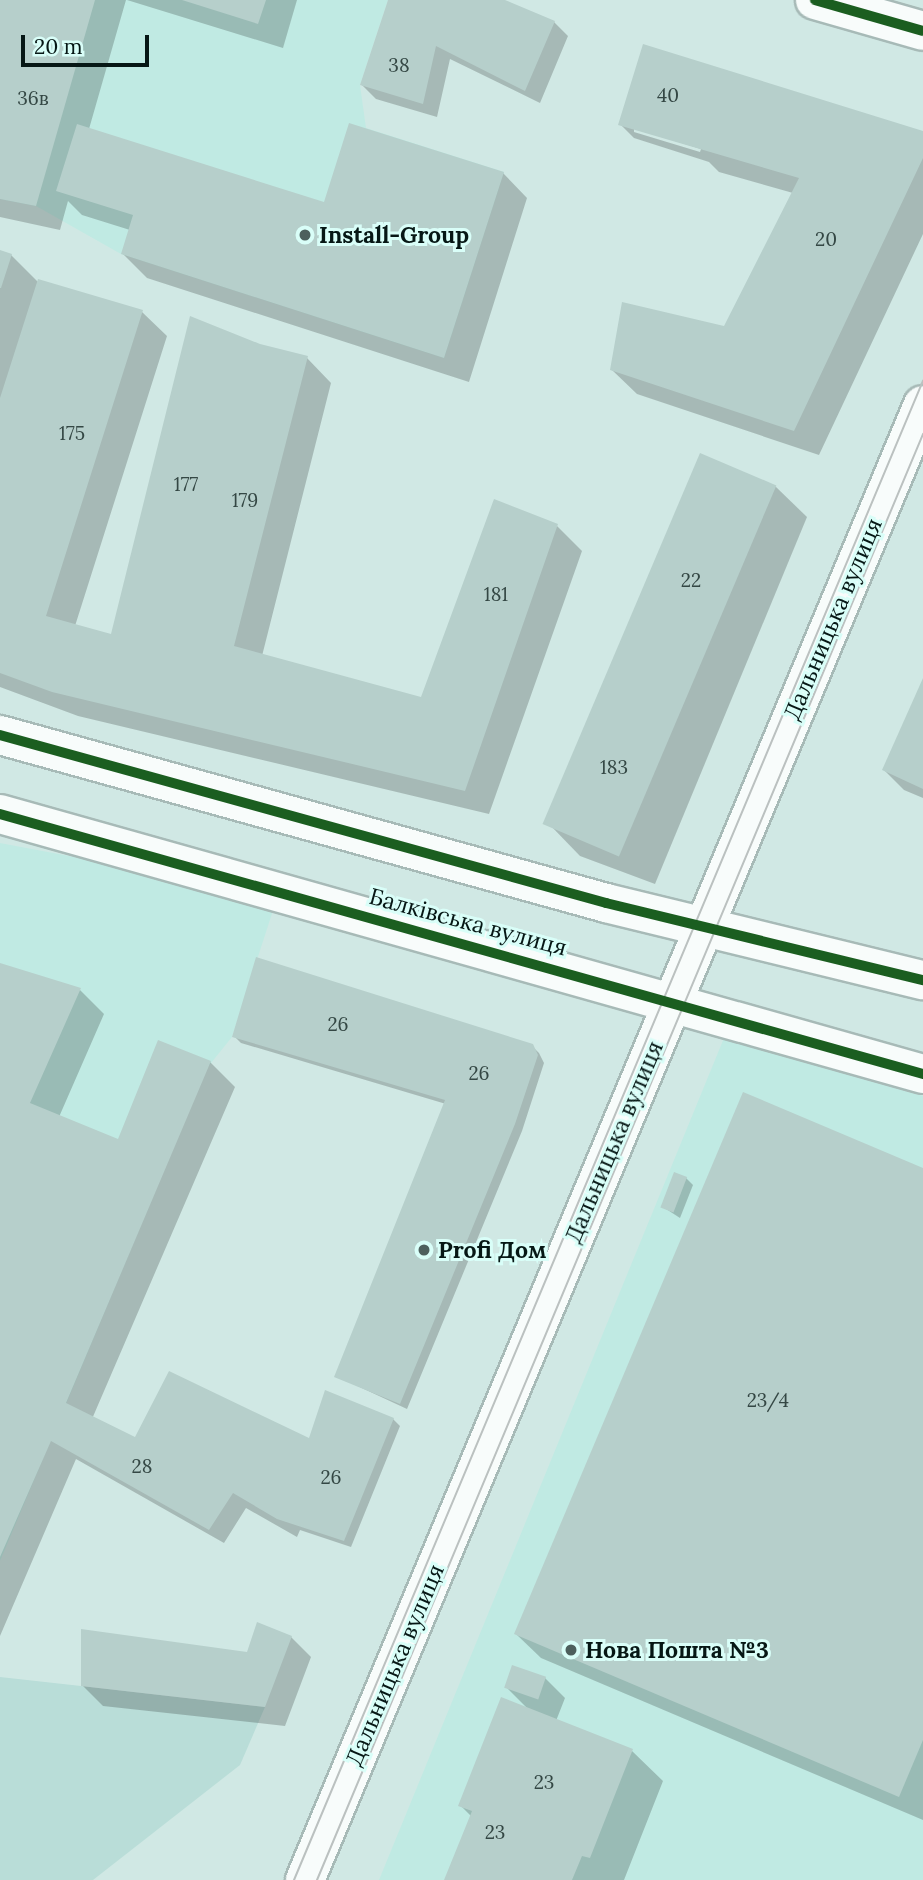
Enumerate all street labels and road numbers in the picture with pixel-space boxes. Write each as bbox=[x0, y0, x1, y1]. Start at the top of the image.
street label: Дальницька вулиця bbox=[778, 514, 888, 724]
street label: Балківська вулиця bbox=[366, 882, 570, 962]
street label: Дальницька вулиця bbox=[559, 1037, 669, 1247]
street label: Дальницька вулиця bbox=[340, 1560, 450, 1770]

